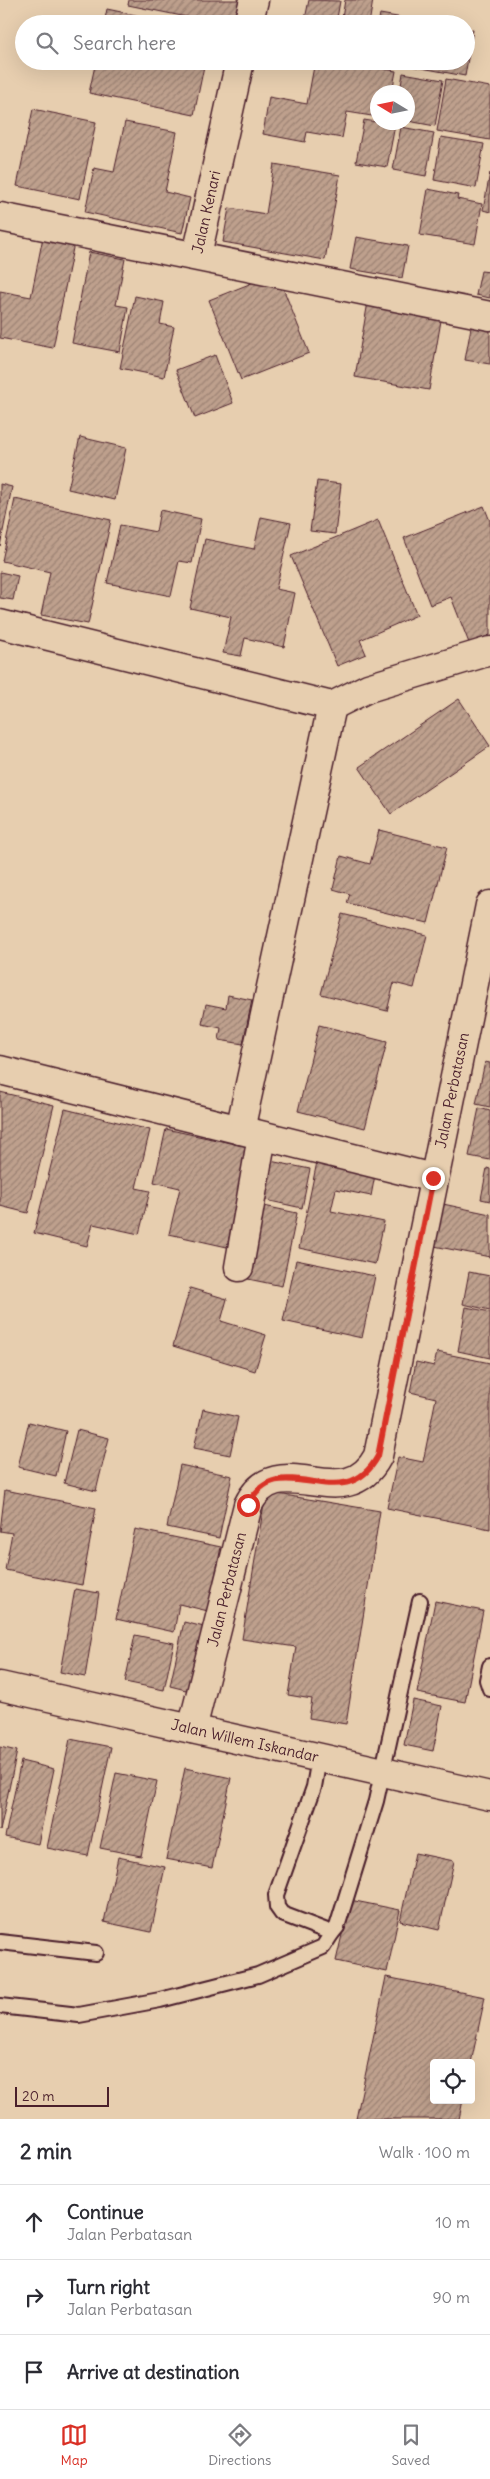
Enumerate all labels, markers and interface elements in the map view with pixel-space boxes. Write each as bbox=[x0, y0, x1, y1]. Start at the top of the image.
search box bbox=[15, 15, 475, 70]
icon: search bbox=[33, 29, 61, 57]
text: Search here bbox=[73, 31, 176, 55]
north arrow bbox=[370, 85, 415, 130]
street label: Jalan Kenari bbox=[188, 169, 224, 255]
street label: Jalan Perbatasan bbox=[431, 1030, 473, 1150]
route end bbox=[422, 1167, 445, 1190]
route start bbox=[237, 1494, 260, 1517]
street label: Jalan Perbatasan bbox=[203, 1529, 250, 1649]
street label: Jalan Willem Iskandar bbox=[169, 1715, 321, 1766]
map controls bbox=[430, 2059, 475, 2104]
button: locate bbox=[430, 2059, 475, 2104]
scale bar bbox=[15, 2084, 109, 2107]
text: 20 m bbox=[22, 2087, 55, 2105]
text: 2 min bbox=[20, 2138, 72, 2165]
text: Walk · 100 m bbox=[379, 2142, 470, 2162]
text: Continue bbox=[67, 2200, 144, 2224]
icon: ahead bbox=[20, 2208, 48, 2236]
text: 10 m bbox=[435, 2212, 470, 2232]
text: Jalan Perbatasan bbox=[67, 2224, 192, 2244]
text: Turn right bbox=[67, 2275, 150, 2299]
icon: right bbox=[20, 2283, 48, 2311]
text: 90 m bbox=[432, 2287, 470, 2307]
text: Jalan Perbatasan bbox=[67, 2299, 192, 2319]
icon: arrive bbox=[20, 2358, 48, 2386]
text: Arrive at destination bbox=[67, 2360, 240, 2384]
tab: Map bbox=[60, 2421, 88, 2469]
tab: Directions bbox=[208, 2421, 271, 2469]
tab: Saved bbox=[392, 2421, 430, 2469]

